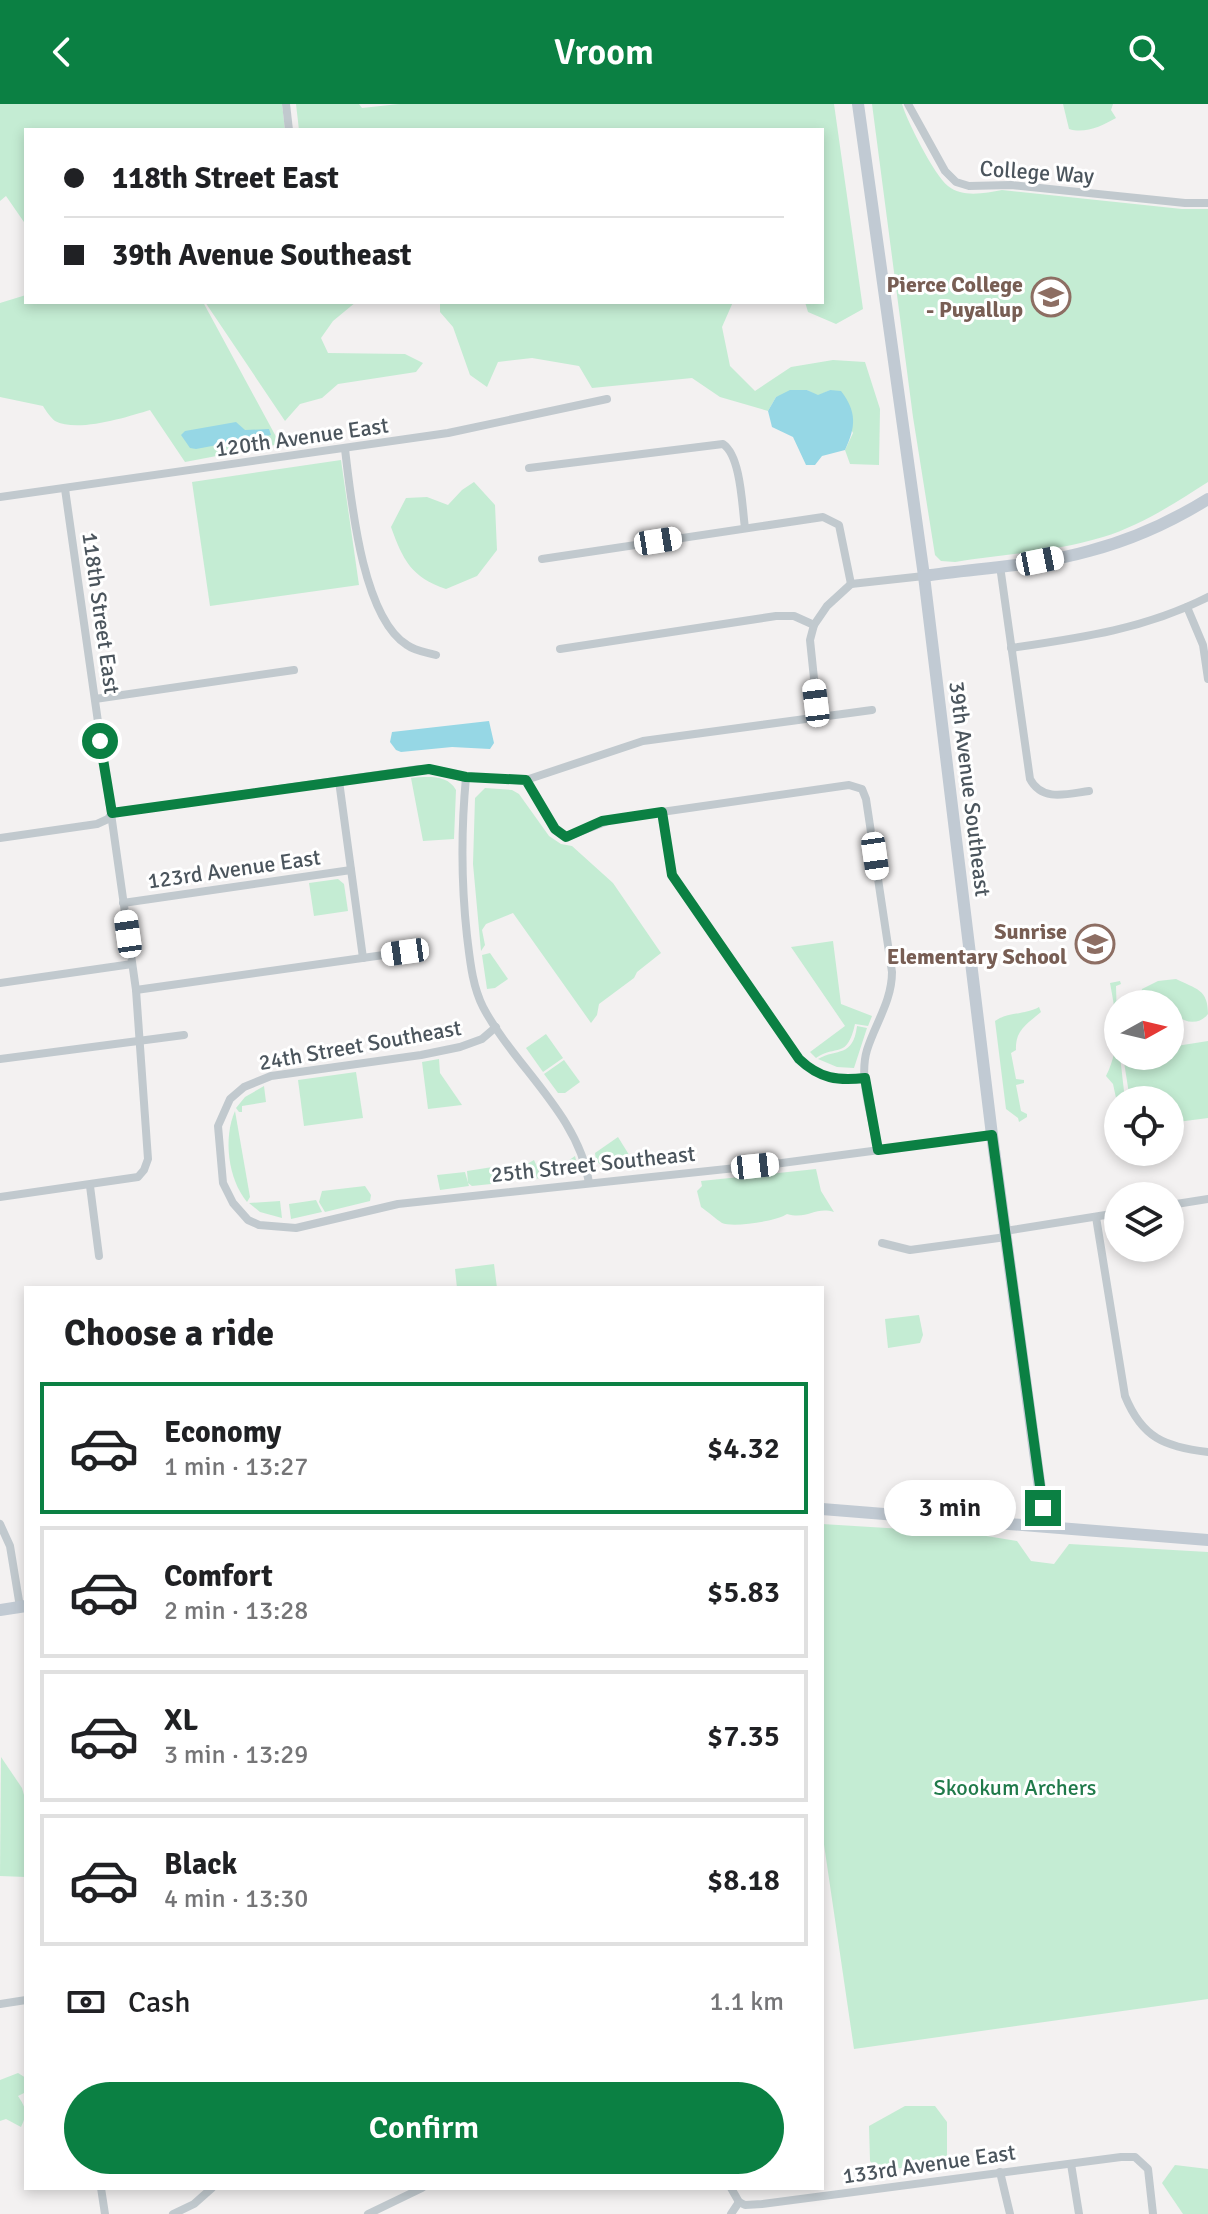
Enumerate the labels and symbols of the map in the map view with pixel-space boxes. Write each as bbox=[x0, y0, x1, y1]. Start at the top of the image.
street label: College Way bbox=[979, 155, 1096, 190]
place label: Pierce College - Puyallup bbox=[886, 271, 1023, 323]
school or university icon: Pierce College - Puyallup bbox=[1030, 276, 1072, 318]
street label: 120th Avenue East bbox=[214, 411, 391, 463]
car bbox=[632, 525, 684, 557]
street label: 118th Street East bbox=[76, 530, 126, 696]
car bbox=[1014, 545, 1066, 577]
car bbox=[801, 678, 831, 728]
street label: 39th Avenue Southeast bbox=[943, 680, 997, 899]
route start bbox=[82, 723, 118, 759]
car bbox=[860, 831, 890, 881]
street label: 123rd Avenue East bbox=[146, 843, 323, 895]
car bbox=[113, 909, 143, 959]
place label: Sunrise Elementary School bbox=[887, 918, 1067, 970]
school or university icon: Sunrise Elementary School bbox=[1074, 923, 1116, 965]
car bbox=[380, 937, 430, 967]
north arrow bbox=[1104, 990, 1184, 1070]
street label: 24th Street Southeast bbox=[257, 1014, 464, 1076]
street label: 25th Street Southeast bbox=[489, 1140, 697, 1188]
car bbox=[730, 1152, 780, 1180]
callout: 3 min bbox=[883, 1480, 1015, 1536]
route end bbox=[1025, 1490, 1061, 1526]
park label: Skookum Archers bbox=[934, 1774, 1097, 1801]
street label: 133rd Avenue East bbox=[841, 2138, 1018, 2190]

